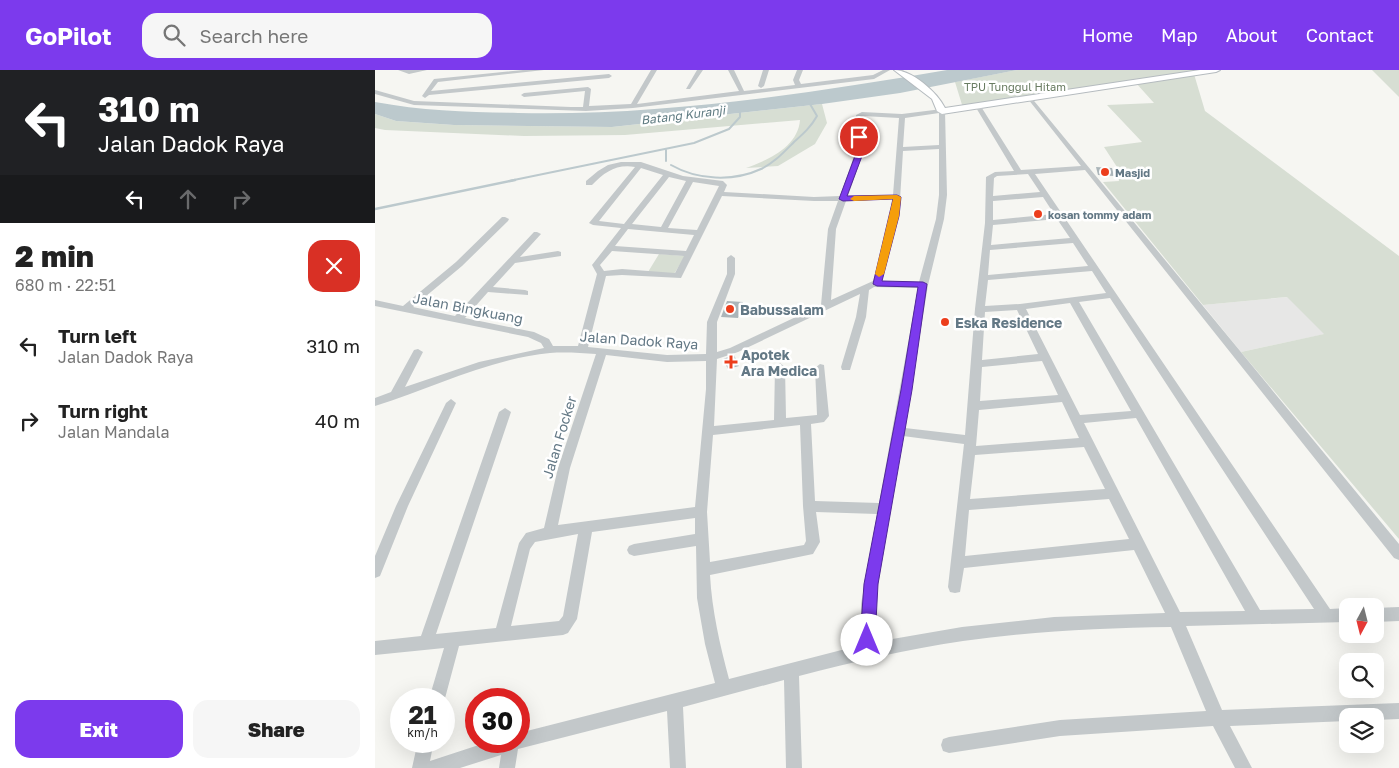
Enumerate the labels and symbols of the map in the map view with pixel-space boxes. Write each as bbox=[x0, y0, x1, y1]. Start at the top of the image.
park label: TPU Tunggul Hitam bbox=[964, 80, 1066, 93]
water label: Batang Kuranji bbox=[640, 102, 728, 128]
pin bbox=[838, 116, 880, 158]
marker: Masjid bbox=[1099, 166, 1111, 178]
place label: Masjid bbox=[1115, 166, 1150, 179]
marker: kosan tommy adam bbox=[1032, 208, 1044, 220]
place label: kosan tommy adam bbox=[1048, 208, 1152, 221]
street label: Jalan Bingkuang bbox=[411, 289, 525, 327]
place label: Babussalam bbox=[740, 301, 824, 318]
marker: Babussalam bbox=[724, 303, 736, 315]
place label: Eska Residence bbox=[955, 314, 1062, 331]
marker: Eska Residence bbox=[939, 316, 951, 328]
street label: Jalan Dadok Raya bbox=[579, 327, 699, 353]
place label: Apotek Ara Medica bbox=[741, 346, 817, 379]
marker: Apotek Ara Medica bbox=[725, 356, 737, 368]
street label: Jalan Focker bbox=[538, 393, 580, 480]
north arrow bbox=[1339, 598, 1384, 642]
position arrow bbox=[840, 613, 892, 665]
speed limit sign: 30 bbox=[465, 688, 530, 753]

